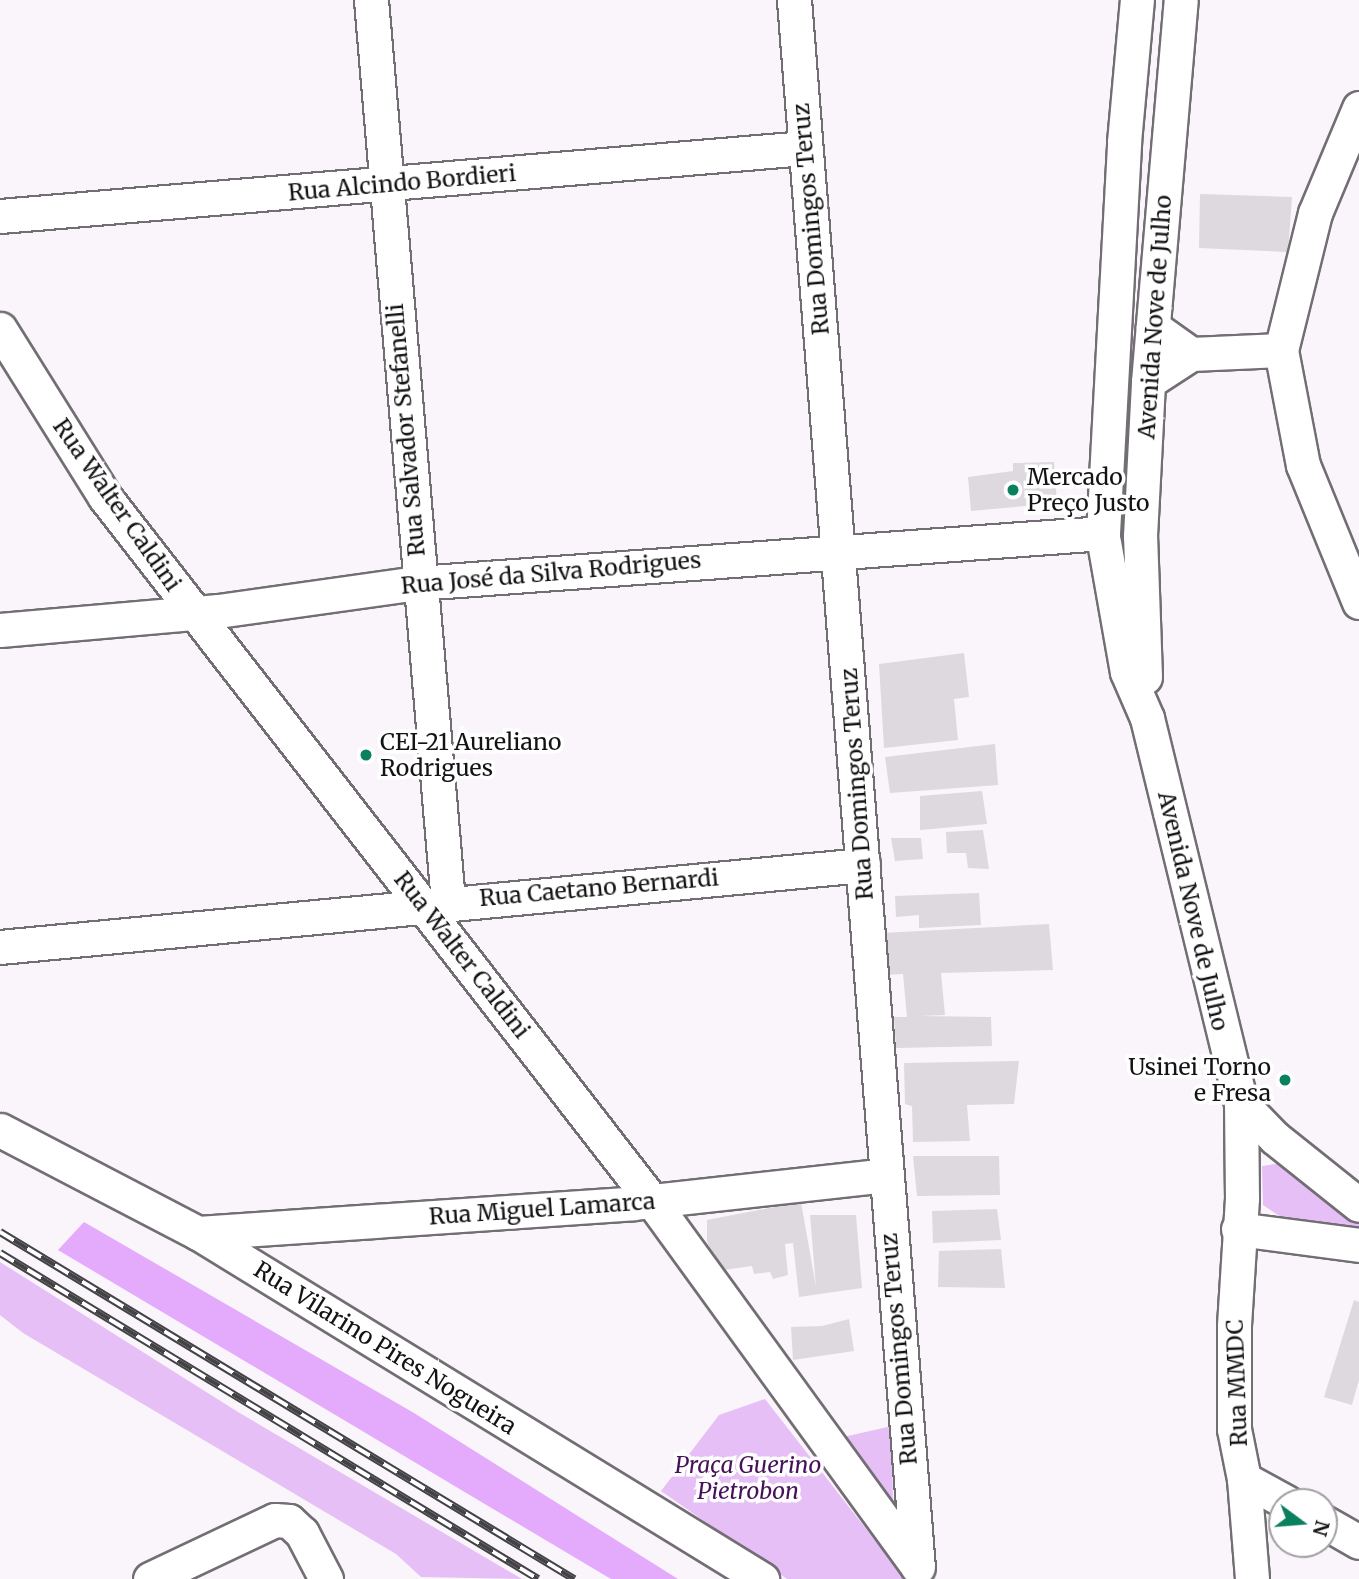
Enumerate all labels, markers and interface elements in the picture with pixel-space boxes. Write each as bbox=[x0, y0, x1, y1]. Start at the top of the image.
street label: Rua Domingos Teruz bbox=[787, 102, 835, 336]
street label: Rua Alcindo Bordieri bbox=[287, 159, 517, 207]
street label: Avenida Nove de Julho bbox=[1133, 194, 1177, 440]
street label: Rua Salvador Stefanelli bbox=[381, 302, 431, 558]
street label: Rua Walter Caldini bbox=[47, 413, 187, 597]
place label: Mercado Preço Justo bbox=[1027, 463, 1149, 517]
marker: Mercado Preço Justo bbox=[1005, 482, 1021, 498]
street label: Rua José da Silva Rodrigues bbox=[400, 546, 702, 600]
street label: Rua Domingos Teruz bbox=[835, 667, 879, 901]
place label: CEI-21 Aureliano Rodrigues bbox=[380, 728, 561, 782]
marker: CEI-21 Aureliano Rodrigues bbox=[358, 747, 374, 763]
street label: Avenida Nove de Julho bbox=[1152, 789, 1234, 1033]
street label: Rua Caetano Bernardi bbox=[478, 864, 720, 912]
street label: Rua Walter Caldini bbox=[388, 866, 536, 1044]
place label: Usinei Torno e Fresa bbox=[1128, 1053, 1271, 1107]
marker: Usinei Torno e Fresa bbox=[1277, 1072, 1293, 1088]
street label: Rua Miguel Lamarca bbox=[428, 1187, 656, 1231]
street label: Rua Domingos Teruz bbox=[875, 1232, 923, 1466]
street label: Rua Vilarino Pires Nogueira bbox=[249, 1256, 521, 1440]
street label: Rua MMDC bbox=[1221, 1319, 1253, 1447]
park label: Praça Guerino Pietrobon bbox=[675, 1451, 821, 1505]
north arrow bbox=[1268, 1488, 1338, 1558]
text: N bbox=[1308, 1518, 1335, 1539]

